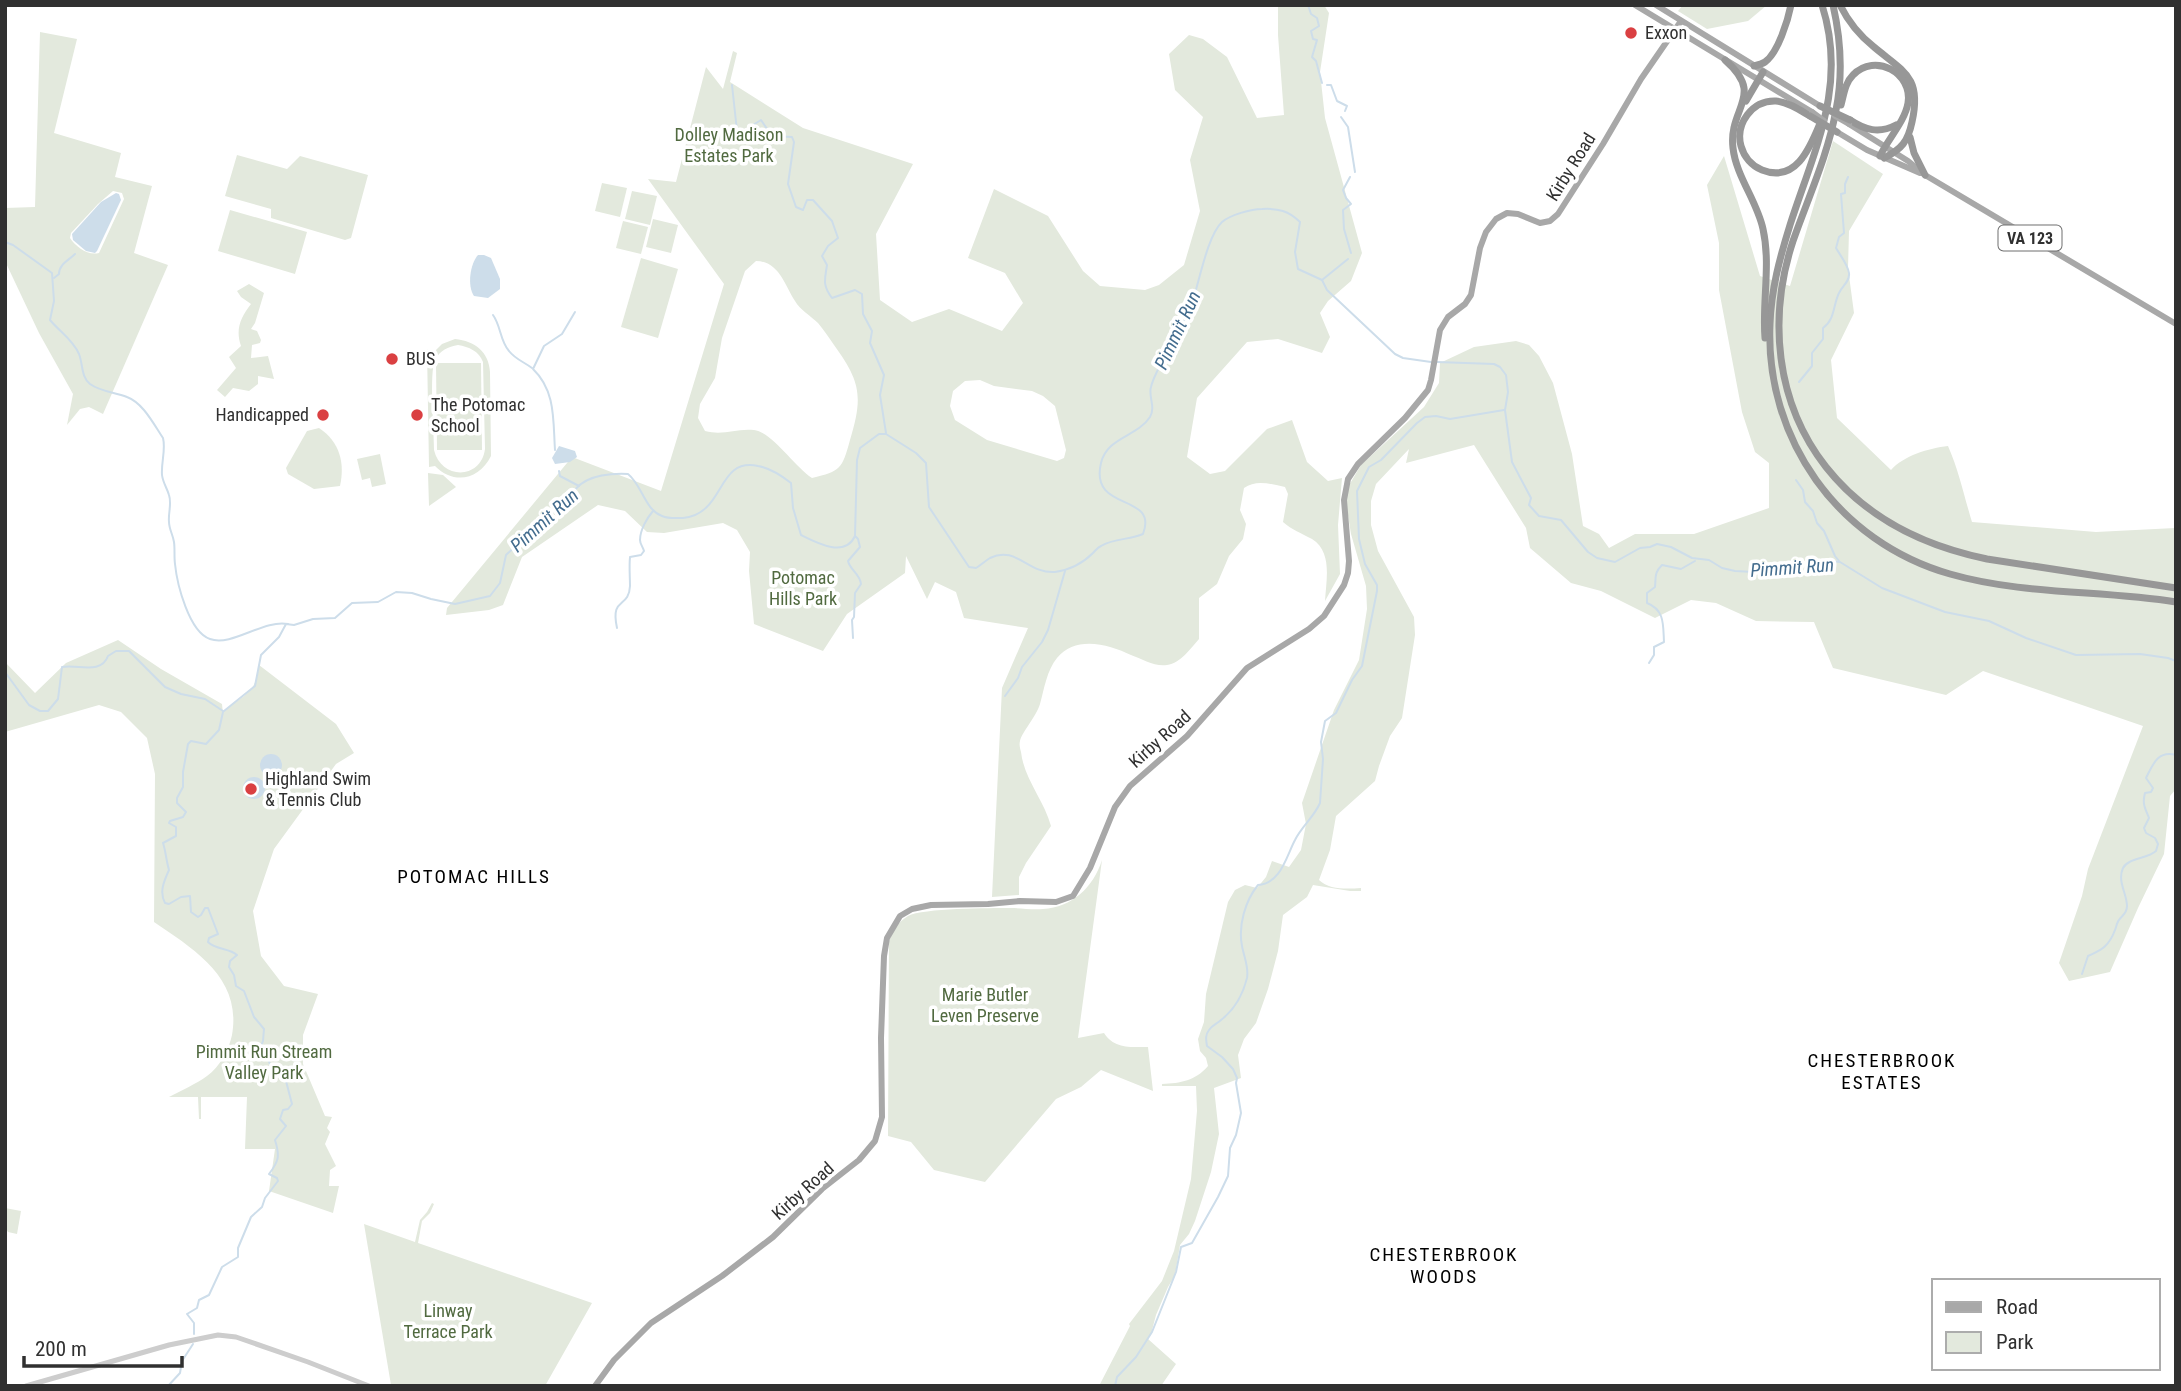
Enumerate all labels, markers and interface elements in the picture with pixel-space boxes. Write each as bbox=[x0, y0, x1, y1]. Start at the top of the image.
place label: Exxon bbox=[1645, 22, 1687, 43]
marker: Exxon bbox=[1623, 25, 1639, 41]
park label: Dolley Madison Estates Park bbox=[675, 124, 783, 166]
street label: Kirby Road bbox=[1542, 129, 1600, 205]
road number: VA 123 bbox=[1998, 226, 2062, 250]
water label: Pimmit Run bbox=[1149, 287, 1206, 373]
place label: BUS bbox=[406, 348, 435, 369]
marker: BUS bbox=[384, 351, 400, 367]
place label: The Potomac School bbox=[431, 394, 525, 436]
place label: Handicapped bbox=[215, 404, 309, 425]
marker: Handicapped bbox=[315, 407, 331, 423]
marker: The Potomac School bbox=[409, 407, 425, 423]
water label: Pimmit Run bbox=[505, 484, 583, 557]
water label: Pimmit Run bbox=[1749, 553, 1835, 582]
park label: Potomac Hills Park bbox=[769, 567, 837, 609]
street label: Kirby Road bbox=[1124, 705, 1195, 772]
place label: Highland Swim & Tennis Club bbox=[265, 768, 371, 810]
marker: Highland Swim & Tennis Club bbox=[243, 781, 259, 797]
district label: POTOMAC HILLS bbox=[397, 865, 551, 888]
park label: Marie Butler Leven Preserve bbox=[931, 984, 1039, 1026]
park label: Pimmit Run Stream Valley Park bbox=[196, 1041, 332, 1083]
district label: CHESTERBROOK ESTATES bbox=[1808, 1049, 1956, 1094]
street label: Kirby Road bbox=[767, 1157, 838, 1224]
district label: CHESTERBROOK WOODS bbox=[1370, 1243, 1518, 1288]
legend bbox=[1932, 1279, 2160, 1370]
text: Road bbox=[1996, 1295, 2038, 1319]
park label: Linway Terrace Park bbox=[403, 1300, 493, 1342]
scale bar bbox=[24, 1324, 182, 1368]
text: Park bbox=[1996, 1330, 2034, 1354]
text: 200 m bbox=[35, 1337, 87, 1361]

